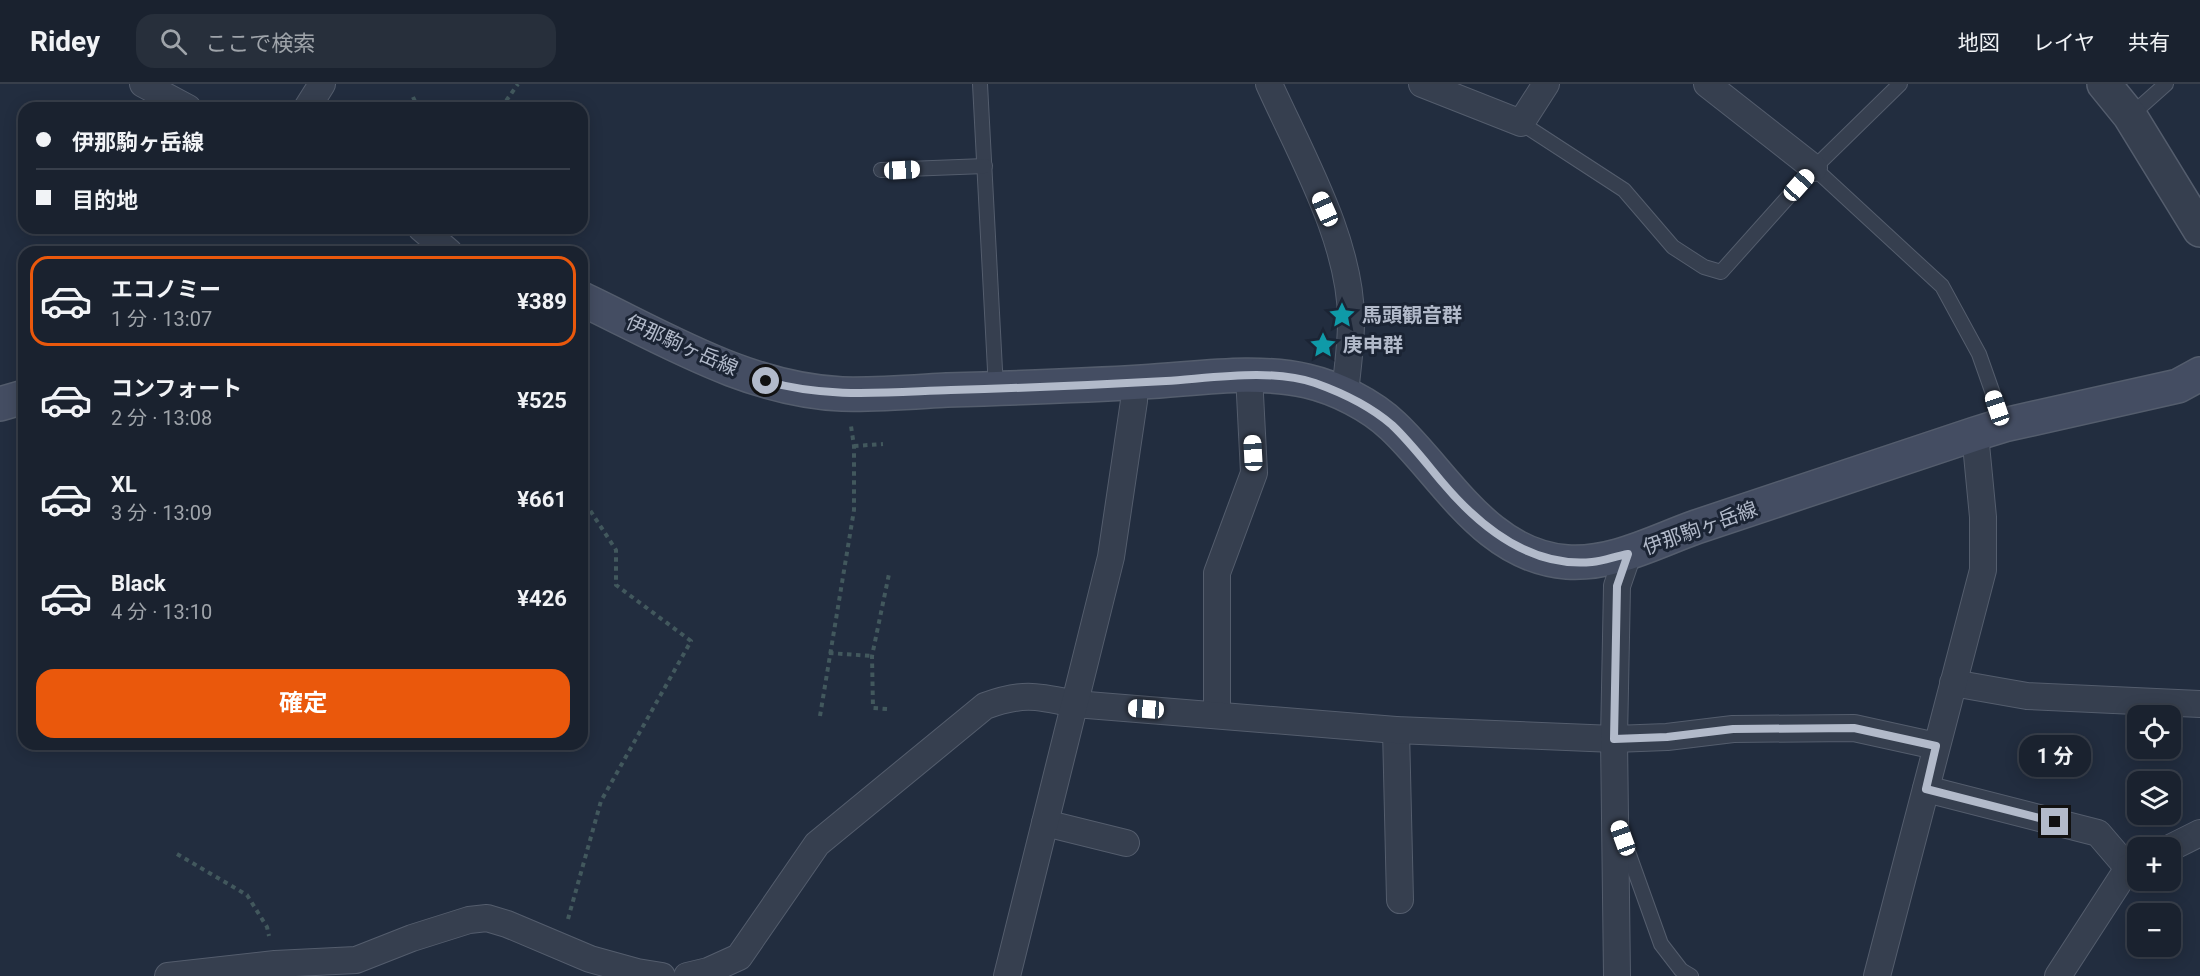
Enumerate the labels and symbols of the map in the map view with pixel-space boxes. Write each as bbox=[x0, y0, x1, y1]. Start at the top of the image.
car bbox=[884, 160, 920, 180]
car bbox=[1780, 166, 1818, 204]
car bbox=[1309, 189, 1341, 229]
place icon: 馬頭観音群 bbox=[1327, 300, 1357, 330]
place label: 馬頭観音群 bbox=[1362, 303, 1462, 327]
street label: 伊那駒ヶ岳線 bbox=[622, 310, 742, 380]
place icon: 庚申群 bbox=[1308, 330, 1338, 360]
place label: 庚申群 bbox=[1343, 333, 1403, 357]
route start bbox=[752, 367, 779, 394]
car bbox=[1983, 388, 2011, 428]
car bbox=[1243, 435, 1263, 471]
street label: 伊那駒ヶ岳線 bbox=[1640, 496, 1760, 560]
car bbox=[1127, 699, 1165, 719]
callout: 1 分 bbox=[2019, 735, 2091, 777]
route end bbox=[2041, 808, 2068, 835]
car bbox=[1608, 818, 1638, 858]

